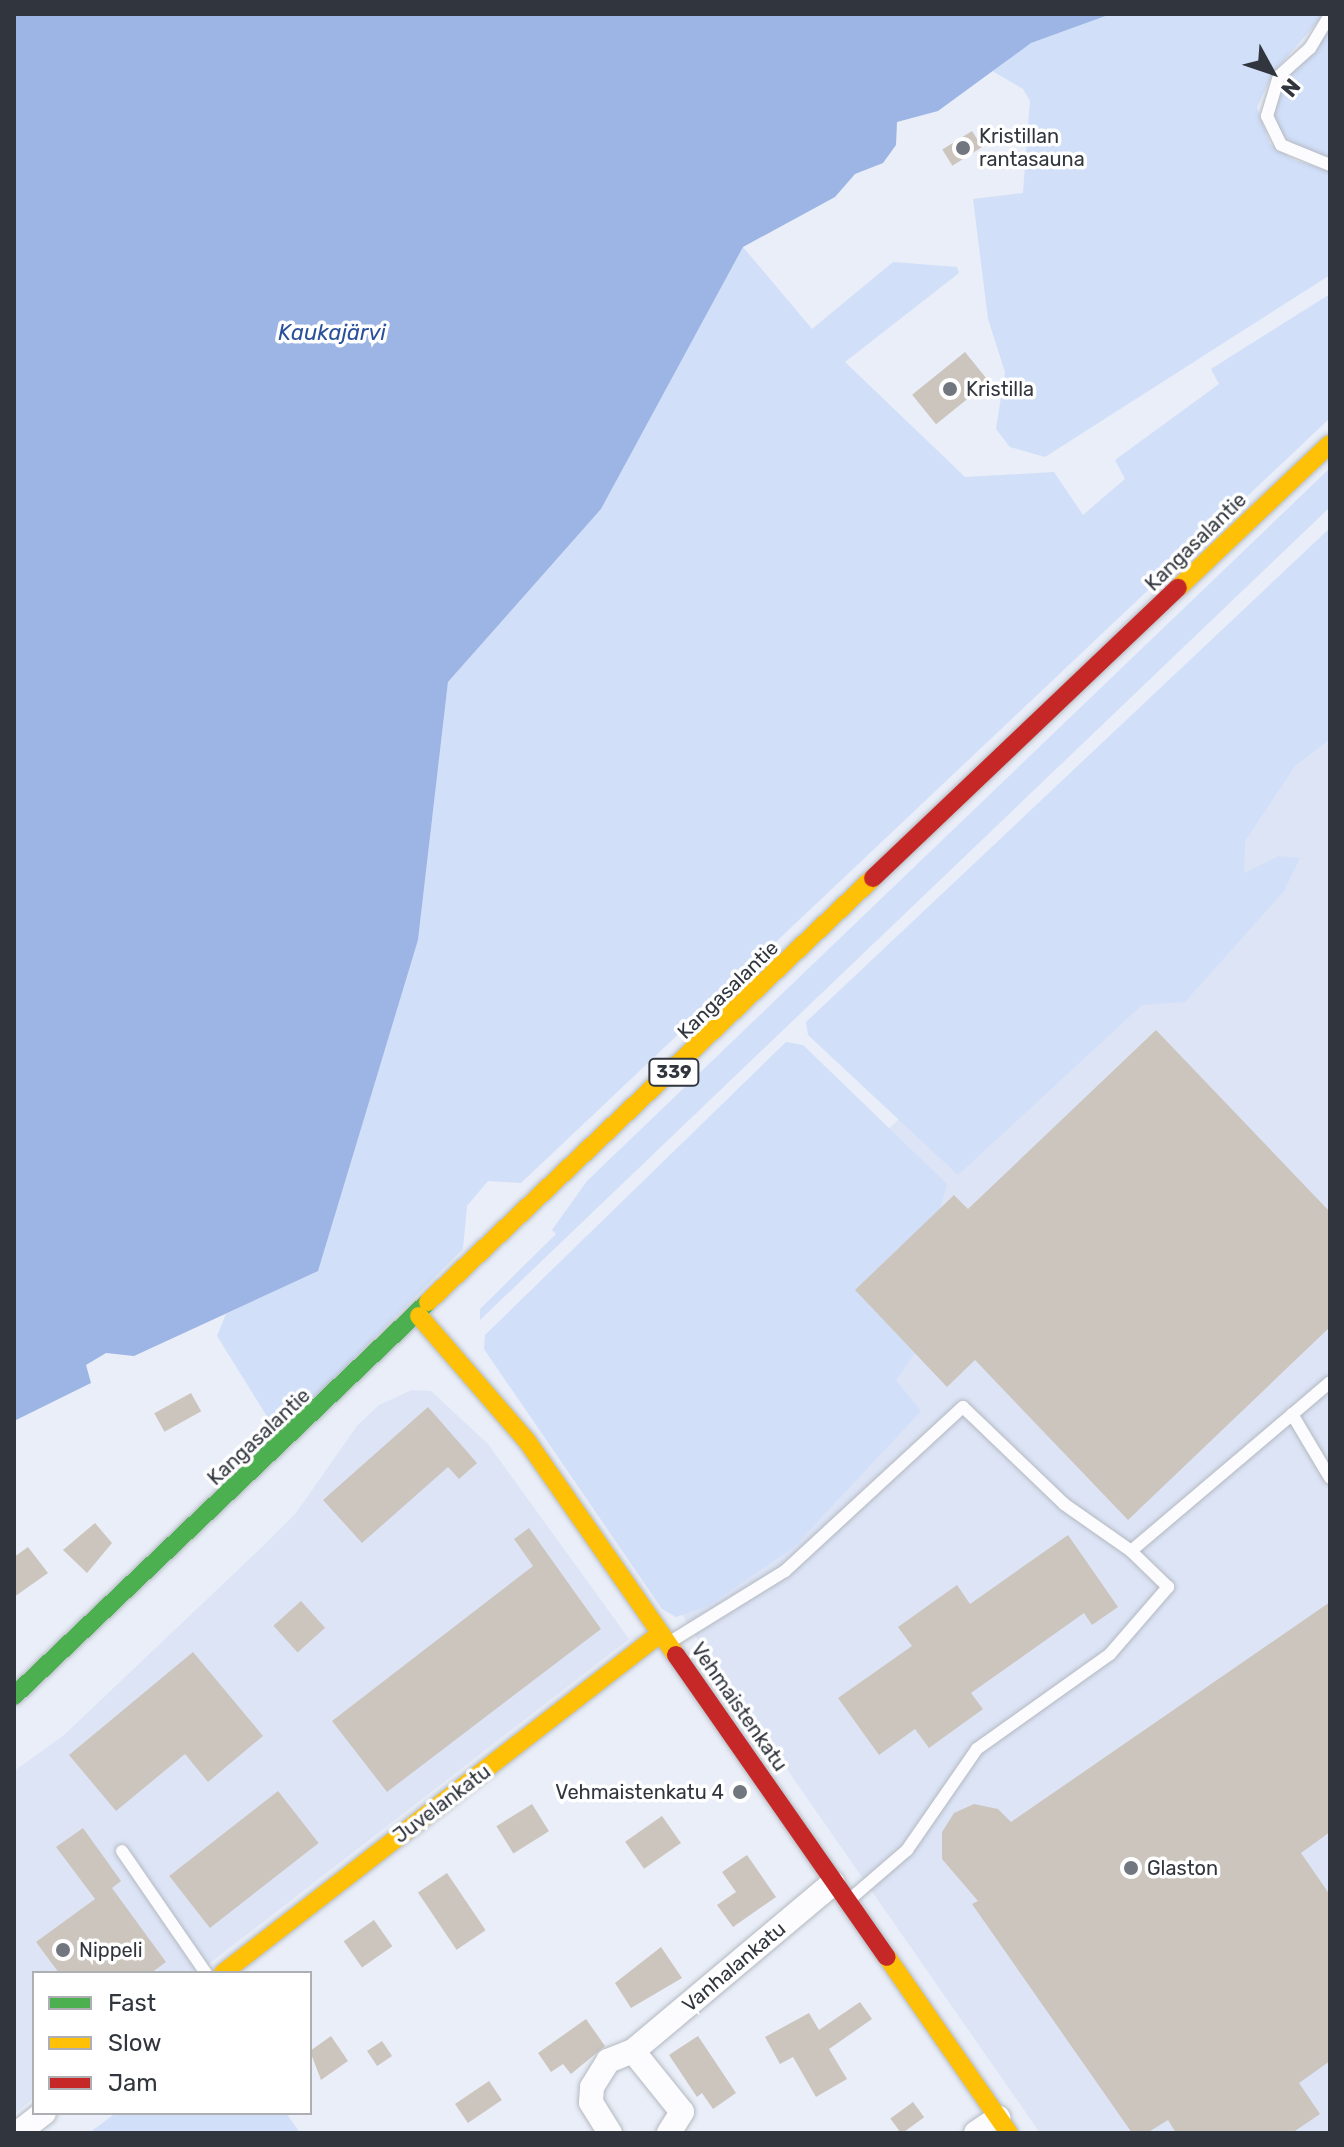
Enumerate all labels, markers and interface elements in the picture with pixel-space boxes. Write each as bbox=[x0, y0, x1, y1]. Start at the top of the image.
north arrow bbox=[1232, 32, 1312, 112]
text: N bbox=[1275, 73, 1306, 102]
place label: Kristillan rantasauna bbox=[979, 124, 1085, 171]
marker: Kristillan rantasauna bbox=[954, 139, 972, 157]
water label: Kaukajärvi bbox=[278, 320, 386, 346]
place label: Kristilla bbox=[966, 377, 1034, 401]
marker: Kristilla bbox=[941, 380, 959, 398]
street label: Kangasalantie bbox=[1141, 488, 1251, 596]
street label: Kangasalantie bbox=[673, 936, 783, 1044]
road number: 339 bbox=[648, 1058, 700, 1086]
street label: Kangasalantie bbox=[203, 1384, 315, 1490]
street label: Vehmaistenkatu bbox=[686, 1638, 792, 1776]
street label: Juvelankatu bbox=[389, 1760, 495, 1848]
place label: Vehmaistenkatu 4 bbox=[555, 1780, 724, 1804]
marker: Vehmaistenkatu 4 bbox=[731, 1783, 749, 1801]
place label: Glaston bbox=[1147, 1856, 1218, 1880]
marker: Glaston bbox=[1122, 1859, 1140, 1877]
street label: Vanhalankatu bbox=[678, 1917, 790, 2017]
place label: Nippeli bbox=[79, 1938, 142, 1962]
marker: Nippeli bbox=[54, 1941, 72, 1959]
legend bbox=[32, 1971, 312, 2115]
text: Fast bbox=[108, 1989, 156, 2017]
text: Slow bbox=[108, 2029, 161, 2057]
text: Jam bbox=[108, 2069, 158, 2097]

